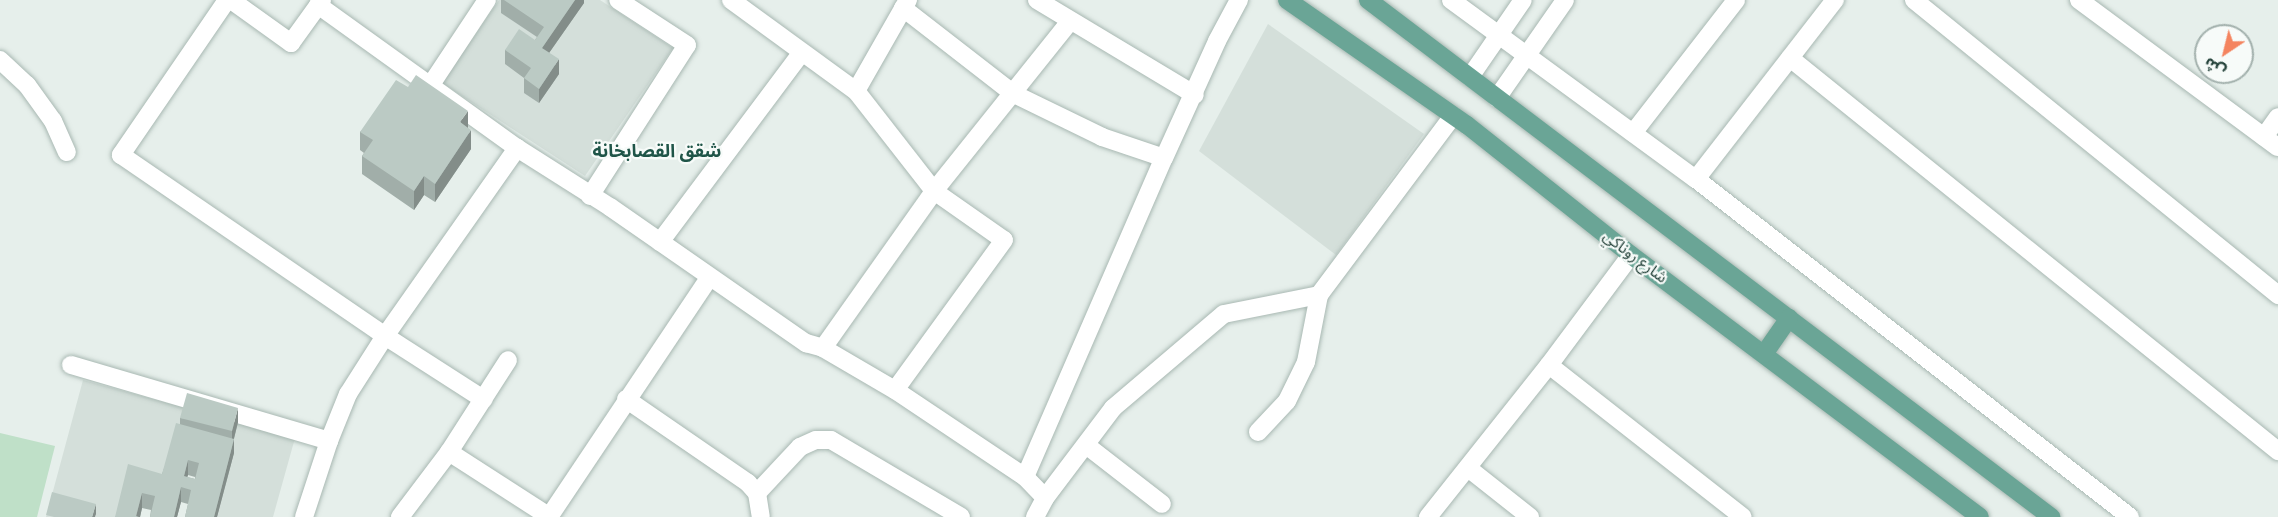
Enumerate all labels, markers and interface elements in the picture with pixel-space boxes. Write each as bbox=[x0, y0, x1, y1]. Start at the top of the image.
north arrow bbox=[2194, 24, 2254, 84]
text: ش bbox=[2200, 53, 2229, 82]
district label: شقق القصابخانة bbox=[593, 140, 721, 162]
street label: شارع روناكي bbox=[1599, 227, 1671, 287]

